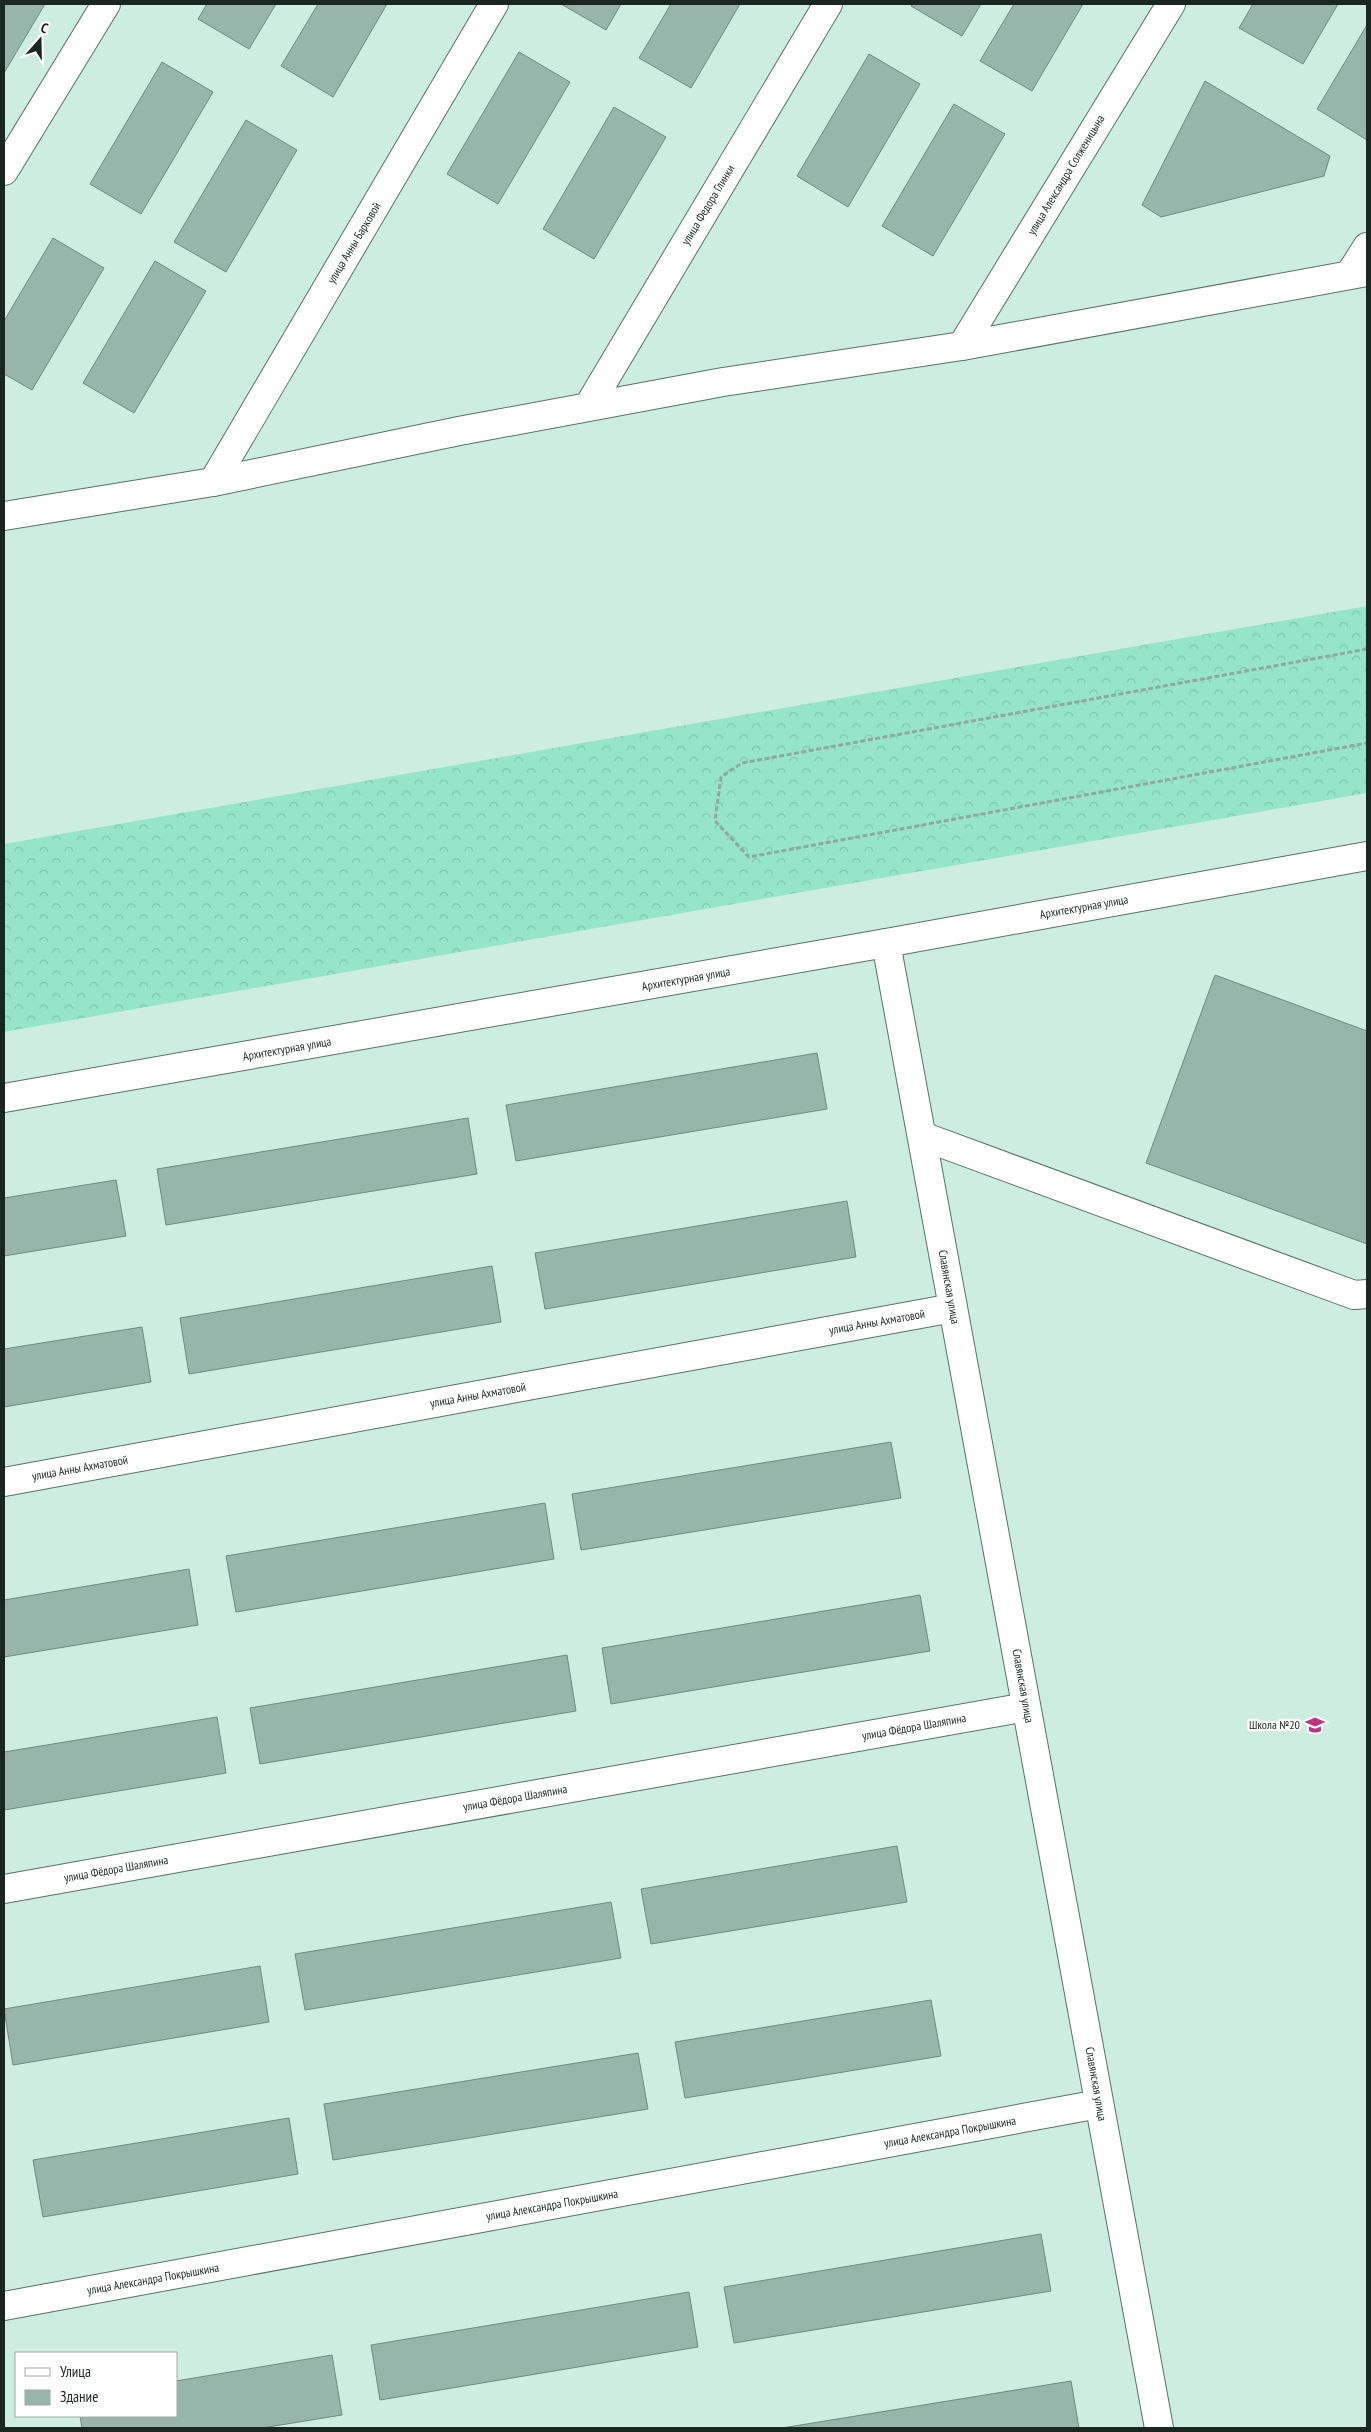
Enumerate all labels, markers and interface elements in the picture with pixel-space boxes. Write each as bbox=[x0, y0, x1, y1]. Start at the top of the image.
north arrow bbox=[15, 15, 65, 65]
text: С bbox=[38, 18, 51, 38]
street label: улица Александра Солженицына bbox=[1024, 112, 1108, 238]
street label: улица Федора Глинки bbox=[678, 162, 737, 248]
street label: улица Анны Барковой bbox=[323, 199, 384, 286]
street label: Архитектурная улица bbox=[1039, 891, 1129, 922]
street label: Архитектурная улица bbox=[641, 963, 731, 994]
street label: Архитектурная улица bbox=[242, 1033, 332, 1064]
street label: Славянская улица bbox=[936, 1249, 963, 1325]
street label: улица Анны Ахматовой bbox=[828, 1306, 926, 1337]
street label: улица Анны Ахматовой bbox=[429, 1379, 527, 1410]
street label: улица Анны Ахматовой bbox=[31, 1452, 129, 1483]
street label: Славянская улица bbox=[1010, 1648, 1037, 1724]
street label: улица Фёдора Шаляпина bbox=[861, 1710, 967, 1743]
school or university icon: Школа №20 bbox=[1304, 1714, 1326, 1736]
place label: Школа №20 bbox=[1249, 1717, 1300, 1732]
street label: улица Фёдора Шаляпина bbox=[462, 1781, 568, 1814]
street label: улица Фёдора Шаляпина bbox=[63, 1852, 169, 1885]
street label: Славянская улица bbox=[1083, 2046, 1110, 2122]
street label: улица Александра Покрышкина bbox=[883, 2112, 1017, 2151]
street label: улица Александра Покрышкина bbox=[485, 2185, 619, 2224]
street label: улица Александра Покрышкина bbox=[86, 2259, 220, 2298]
legend bbox=[15, 2352, 178, 2417]
text: Улица bbox=[60, 2362, 91, 2381]
text: Здание bbox=[60, 2387, 98, 2406]

